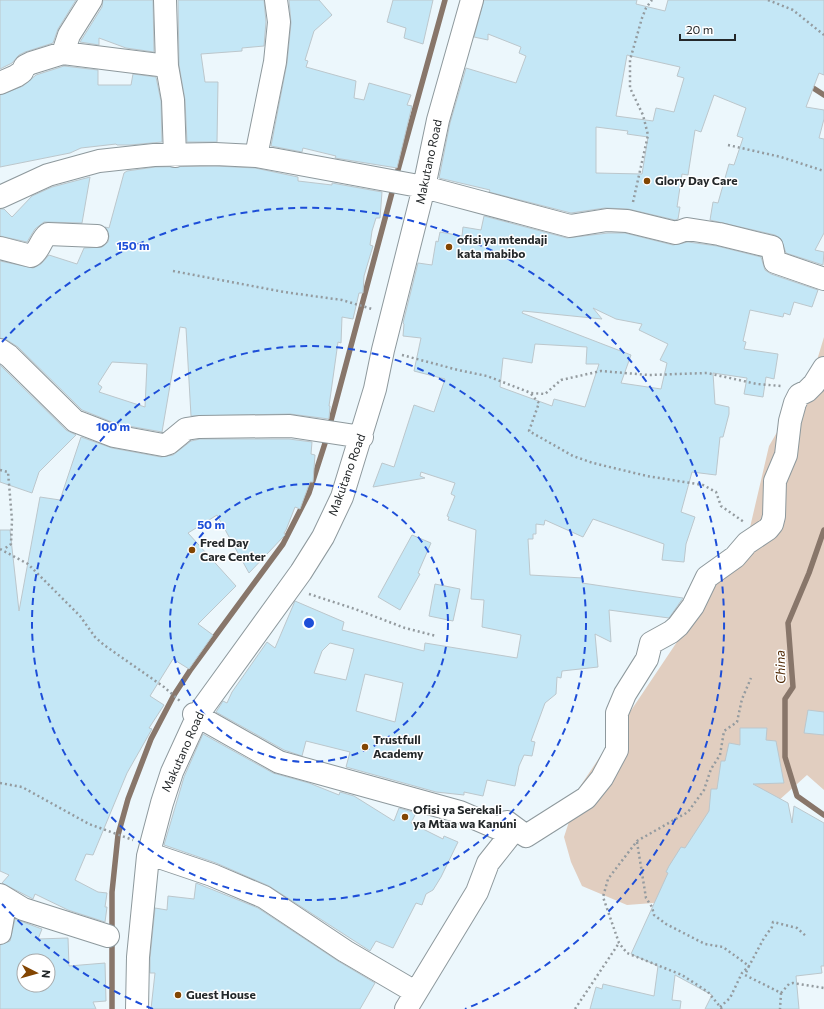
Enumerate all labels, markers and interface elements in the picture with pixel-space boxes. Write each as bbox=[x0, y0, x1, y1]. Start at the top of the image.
scale bar bbox=[680, 16, 735, 42]
text: 20 m bbox=[686, 22, 713, 36]
street label: Makutano Road bbox=[412, 118, 444, 206]
place label: Glory Day Care bbox=[655, 173, 738, 187]
marker: Glory Day Care bbox=[642, 176, 652, 186]
place label: ofisi ya mtendaji kata mabibo bbox=[457, 232, 547, 260]
text: 150 m bbox=[116, 238, 150, 252]
marker: ofisi ya mtendaji kata mabibo bbox=[444, 242, 454, 252]
text: 100 m bbox=[96, 419, 130, 433]
street label: Makutano Road bbox=[325, 432, 367, 518]
text: 50 m bbox=[197, 517, 225, 531]
place label: Fred Day Care Center bbox=[200, 535, 266, 563]
marker: Fred Day Care Center bbox=[187, 545, 197, 555]
centre of rings bbox=[302, 616, 316, 630]
water label: China bbox=[771, 650, 789, 684]
street label: Makutano Road bbox=[158, 709, 206, 794]
place label: Trustfull Academy bbox=[373, 732, 424, 760]
marker: Trustfull Academy bbox=[360, 742, 370, 752]
place label: Ofisi ya Serekali ya Mtaa wa Kanuni bbox=[413, 802, 517, 830]
marker: Ofisi ya Serekali ya Mtaa wa Kanuni bbox=[400, 812, 410, 822]
north arrow bbox=[16, 953, 56, 993]
text: N bbox=[40, 969, 53, 979]
place label: Guest House bbox=[186, 987, 256, 1001]
marker: Guest House bbox=[173, 990, 183, 1000]

